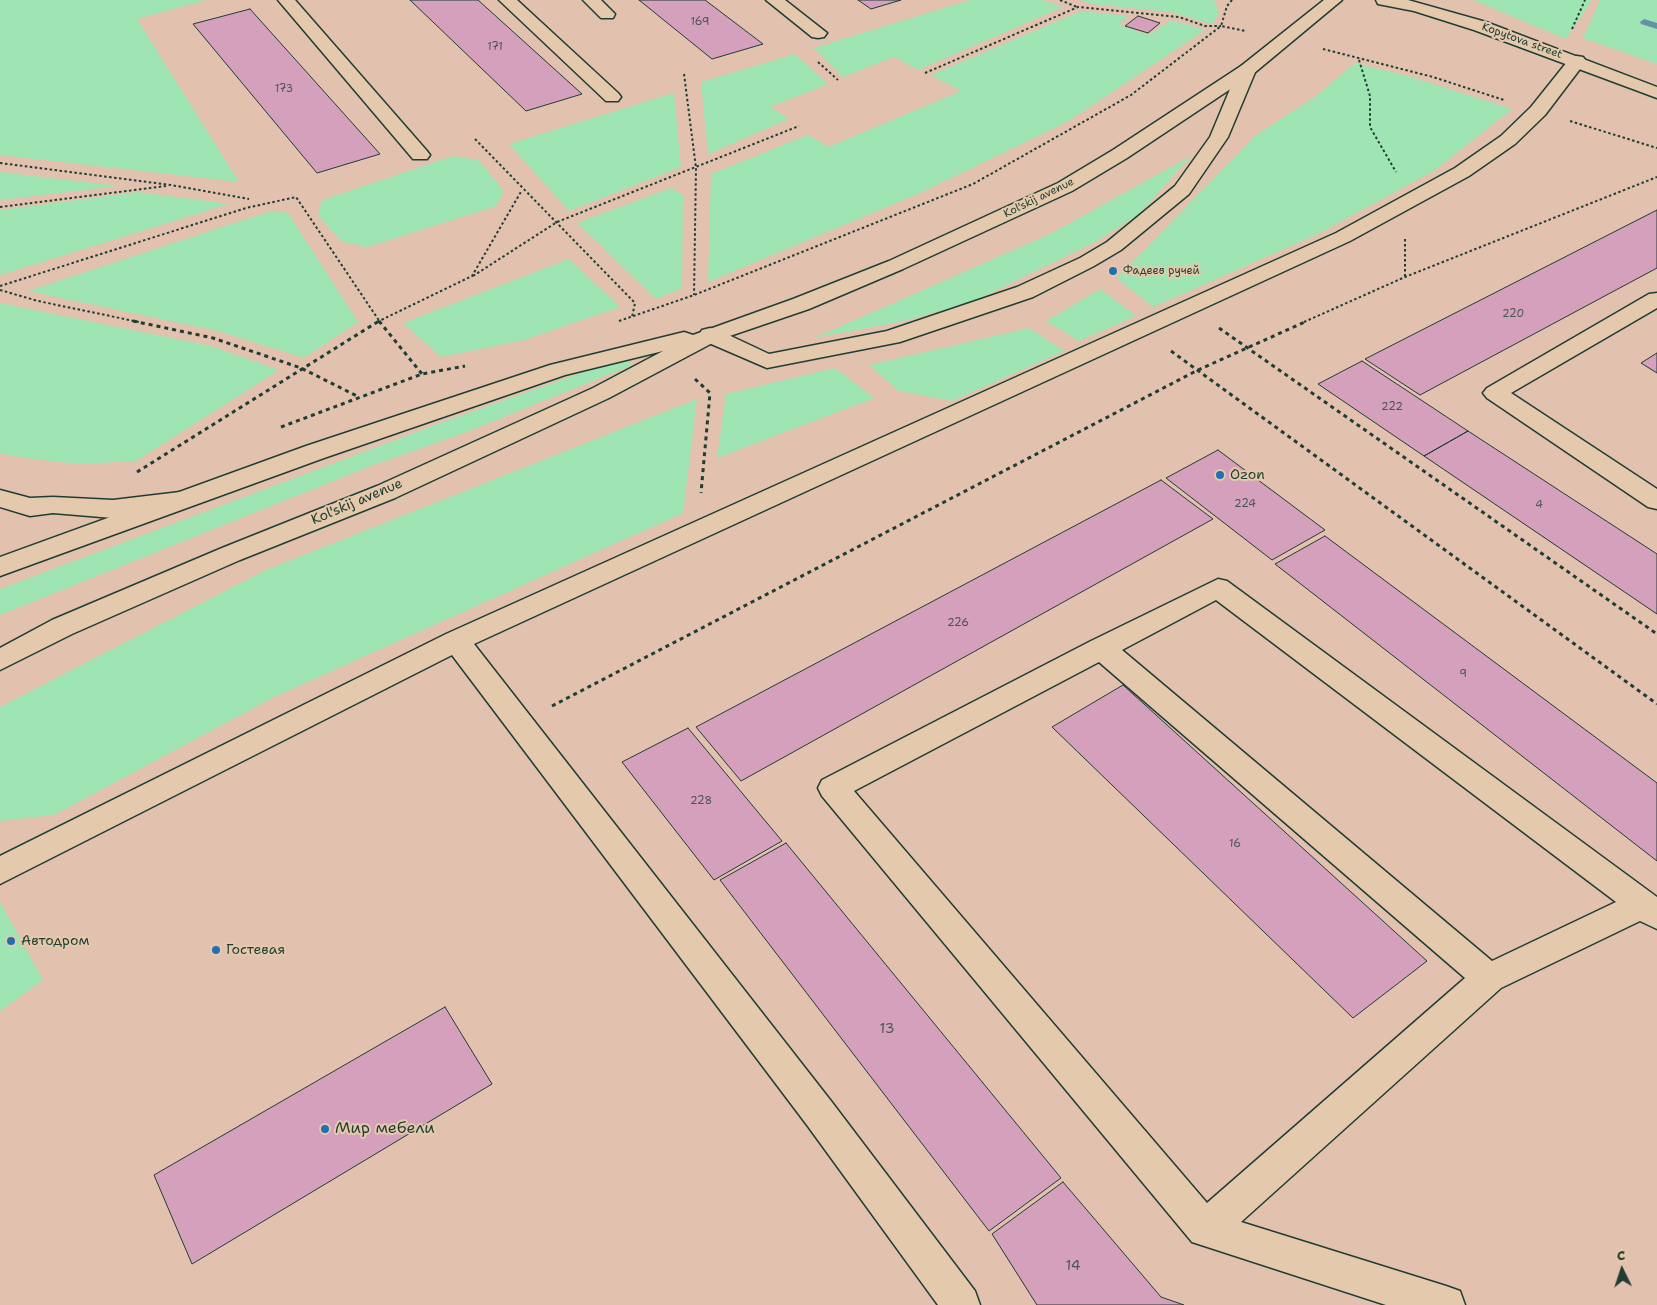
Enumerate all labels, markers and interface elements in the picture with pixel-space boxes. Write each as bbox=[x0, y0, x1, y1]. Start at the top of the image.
house number: 169 bbox=[691, 15, 709, 29]
street label: Kopytova street bbox=[1480, 20, 1564, 62]
house number: 171 bbox=[487, 40, 503, 54]
house number: 173 bbox=[275, 82, 293, 96]
street label: Kol'skij avenue bbox=[1002, 175, 1076, 221]
place label: Фадеев ручей bbox=[1123, 264, 1200, 278]
marker: Фадеев ручей bbox=[1107, 265, 1119, 277]
house number: 220 bbox=[1502, 307, 1524, 321]
house number: 222 bbox=[1381, 400, 1403, 414]
place label: Ozon bbox=[1230, 467, 1265, 483]
marker: Ozon bbox=[1214, 469, 1226, 481]
street label: Kol'skij avenue bbox=[309, 475, 405, 529]
house number: 224 bbox=[1234, 497, 1256, 511]
house number: 4 bbox=[1535, 498, 1543, 512]
house number: 226 bbox=[947, 616, 969, 630]
house number: 9 bbox=[1459, 667, 1467, 681]
house number: 228 bbox=[690, 794, 712, 808]
house number: 16 bbox=[1229, 837, 1241, 851]
place label: Автодром bbox=[21, 933, 89, 949]
marker: Автодром bbox=[5, 935, 17, 947]
place label: Гостевая bbox=[226, 942, 285, 958]
marker: Гостевая bbox=[210, 944, 222, 956]
house number: 13 bbox=[880, 1021, 894, 1037]
place label: Мир мебели bbox=[335, 1119, 435, 1139]
marker: Мир мебели bbox=[319, 1123, 331, 1135]
north arrow bbox=[1597, 1245, 1647, 1295]
text: С bbox=[1616, 1246, 1626, 1264]
house number: 14 bbox=[1065, 1258, 1081, 1274]

